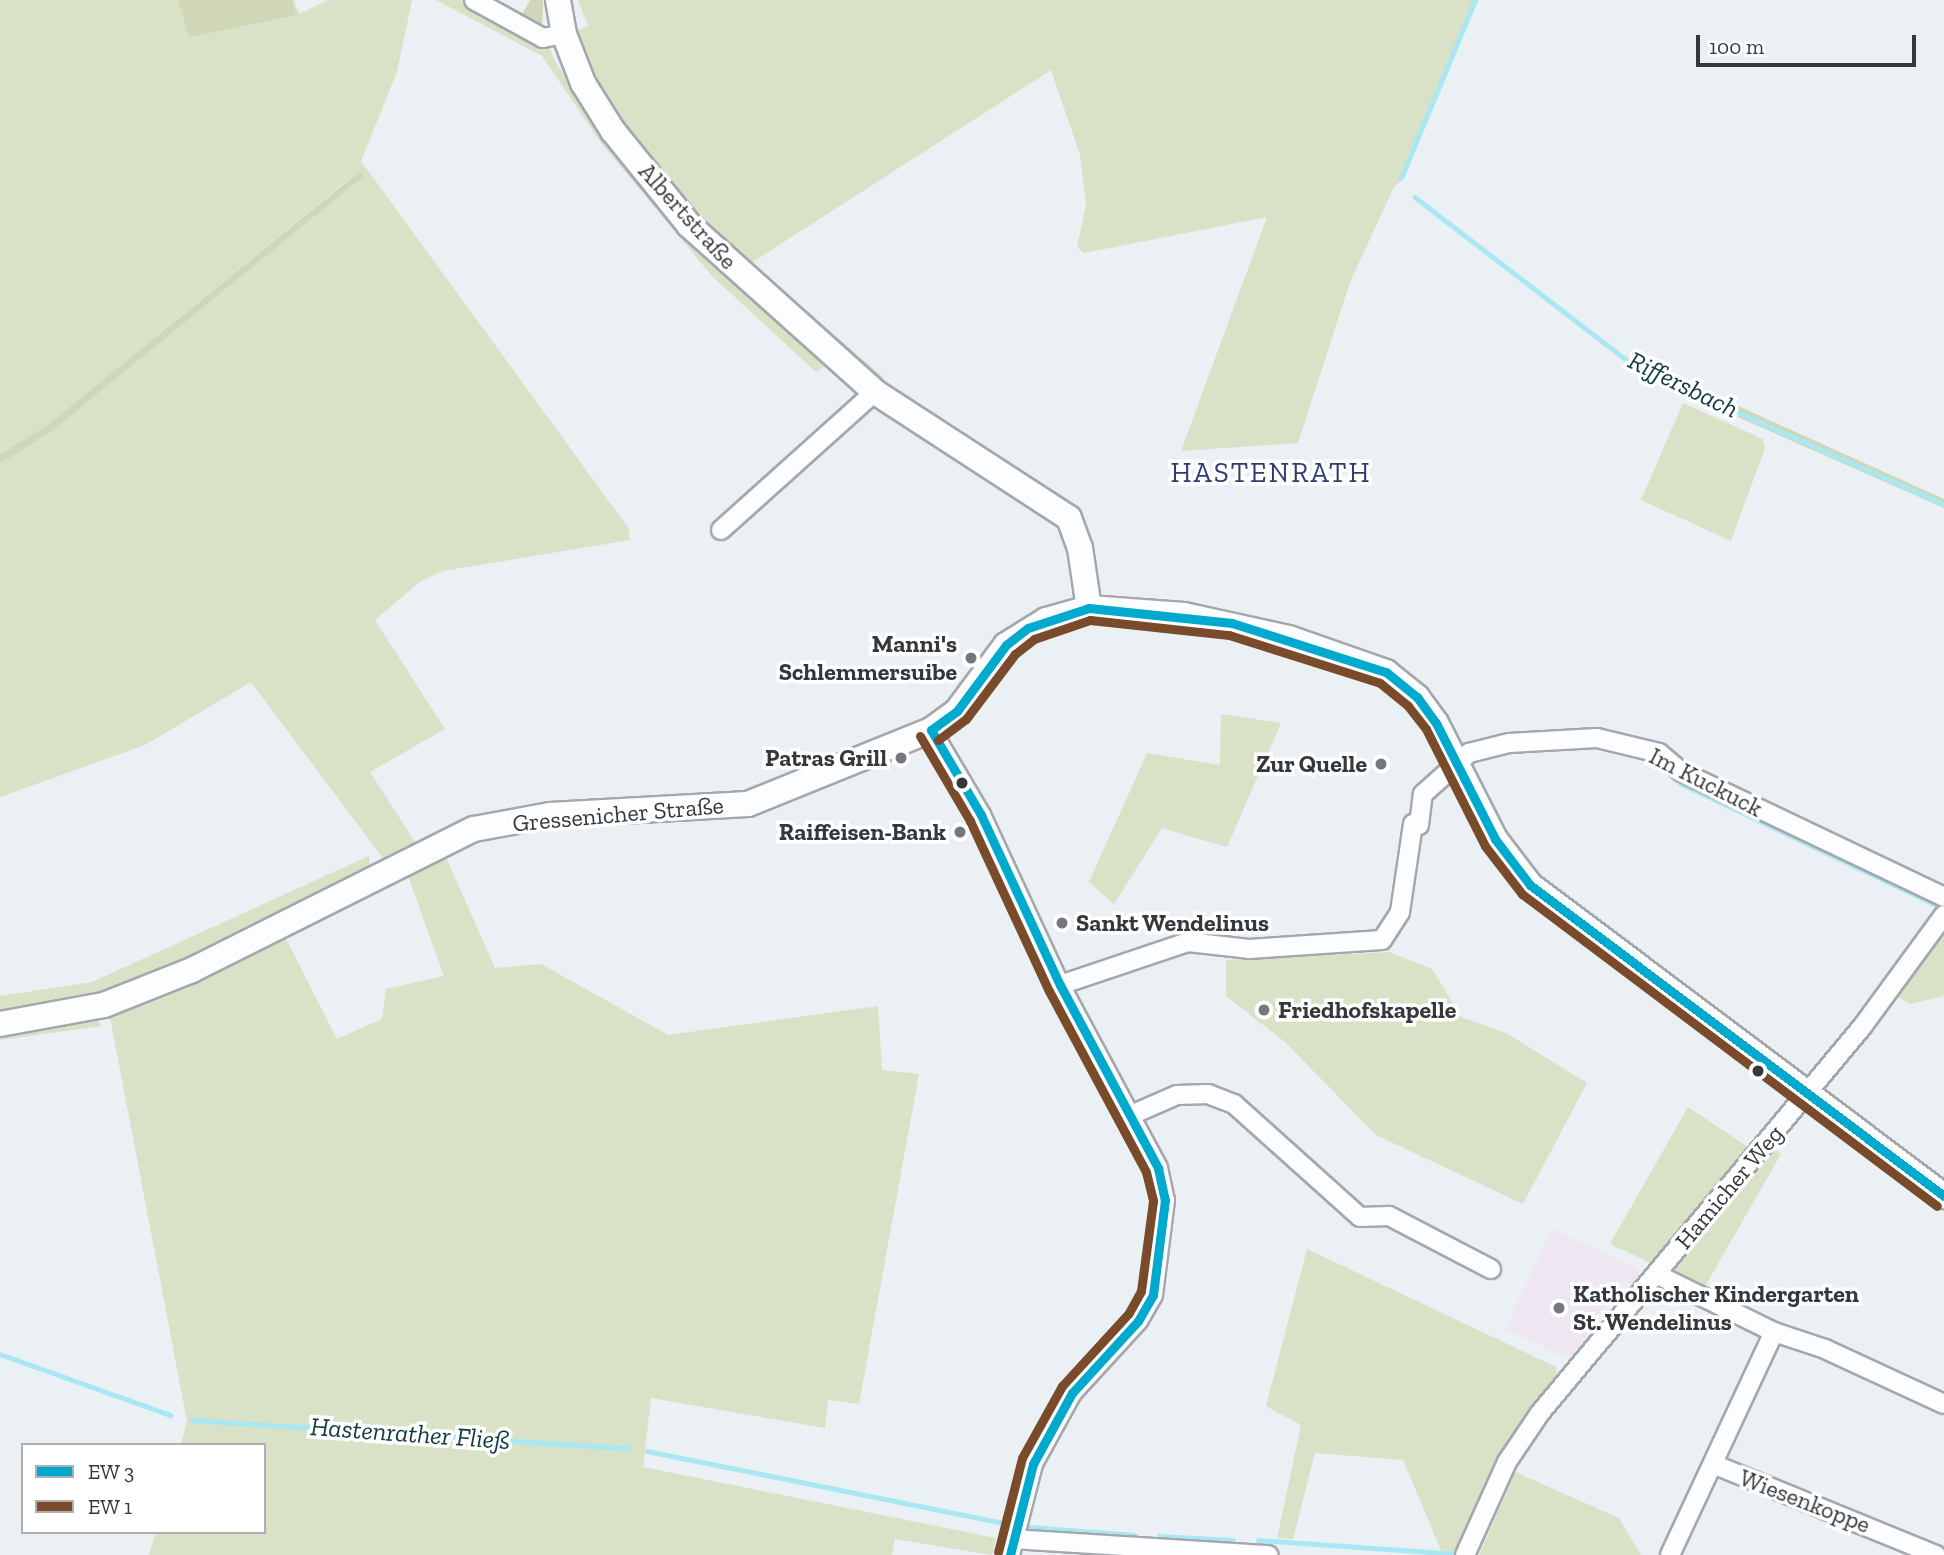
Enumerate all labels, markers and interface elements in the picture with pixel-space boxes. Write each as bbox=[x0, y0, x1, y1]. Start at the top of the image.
scale bar bbox=[1699, 21, 1920, 65]
text: 100 m bbox=[1709, 34, 1764, 59]
street label: Albertstraße bbox=[633, 157, 743, 275]
water label: Riffersbach bbox=[1623, 345, 1743, 425]
district label: HASTENRATH bbox=[1172, 456, 1370, 490]
place label: Manni's Schlemmersuibe bbox=[779, 630, 957, 686]
marker: Manni's Schlemmersuibe bbox=[963, 650, 979, 666]
street label: Im Kuckuck bbox=[1645, 741, 1767, 823]
place label: Patras Grill bbox=[765, 744, 887, 772]
marker: Patras Grill bbox=[893, 750, 909, 766]
place label: Zur Quelle bbox=[1256, 750, 1367, 778]
marker: Zur Quelle bbox=[1373, 756, 1389, 772]
unlabelled marker bbox=[955, 776, 969, 790]
street label: Gressenicher Straße bbox=[511, 790, 725, 838]
place label: Raiffeisen-Bank bbox=[779, 818, 946, 846]
marker: Raiffeisen-Bank bbox=[952, 824, 968, 840]
place label: Sankt Wendelinus bbox=[1076, 909, 1270, 937]
marker: Sankt Wendelinus bbox=[1054, 915, 1070, 931]
place label: Friedhofskapelle bbox=[1278, 996, 1456, 1024]
marker: Friedhofskapelle bbox=[1256, 1002, 1272, 1018]
unlabelled marker bbox=[1751, 1064, 1765, 1078]
street label: Hamicher Weg bbox=[1668, 1119, 1790, 1255]
place label: Katholischer Kindergarten St. Wendelinus bbox=[1573, 1280, 1859, 1336]
marker: Katholischer Kindergarten St. Wendelinus bbox=[1551, 1300, 1567, 1316]
water label: Hastenrather Fließ bbox=[309, 1411, 511, 1457]
legend bbox=[21, 1443, 266, 1534]
text: EW 3 bbox=[88, 1459, 134, 1484]
street label: Wiesenkoppe bbox=[1736, 1463, 1874, 1539]
text: EW 1 bbox=[88, 1494, 132, 1519]

